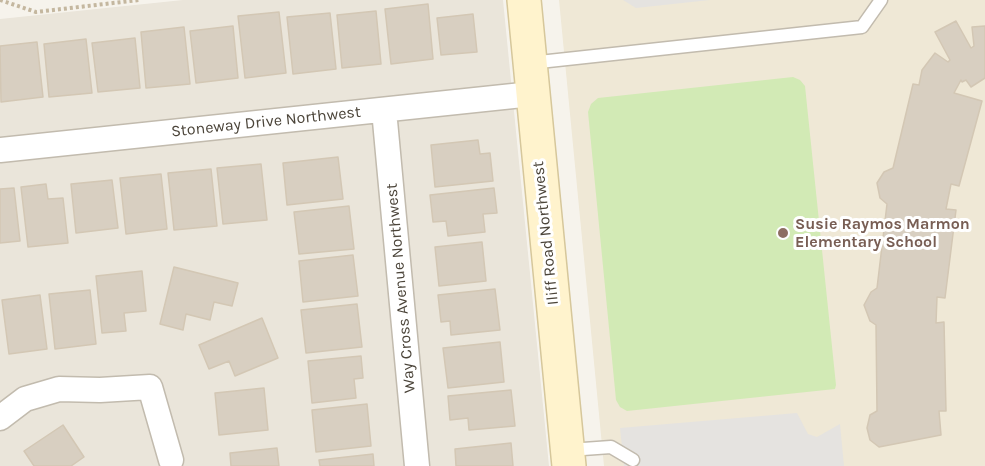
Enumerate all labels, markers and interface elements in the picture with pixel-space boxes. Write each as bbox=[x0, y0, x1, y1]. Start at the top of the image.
street label: Stoneway Drive Northwest bbox=[170, 102, 362, 142]
street label: Iliff Road Northwest bbox=[529, 160, 563, 306]
street label: Way Cross Avenue Northwest bbox=[382, 182, 420, 394]
place label: Susie Raymos Marmon Elementary School bbox=[795, 214, 970, 252]
marker: Susie Raymos Marmon Elementary School bbox=[776, 226, 790, 240]

